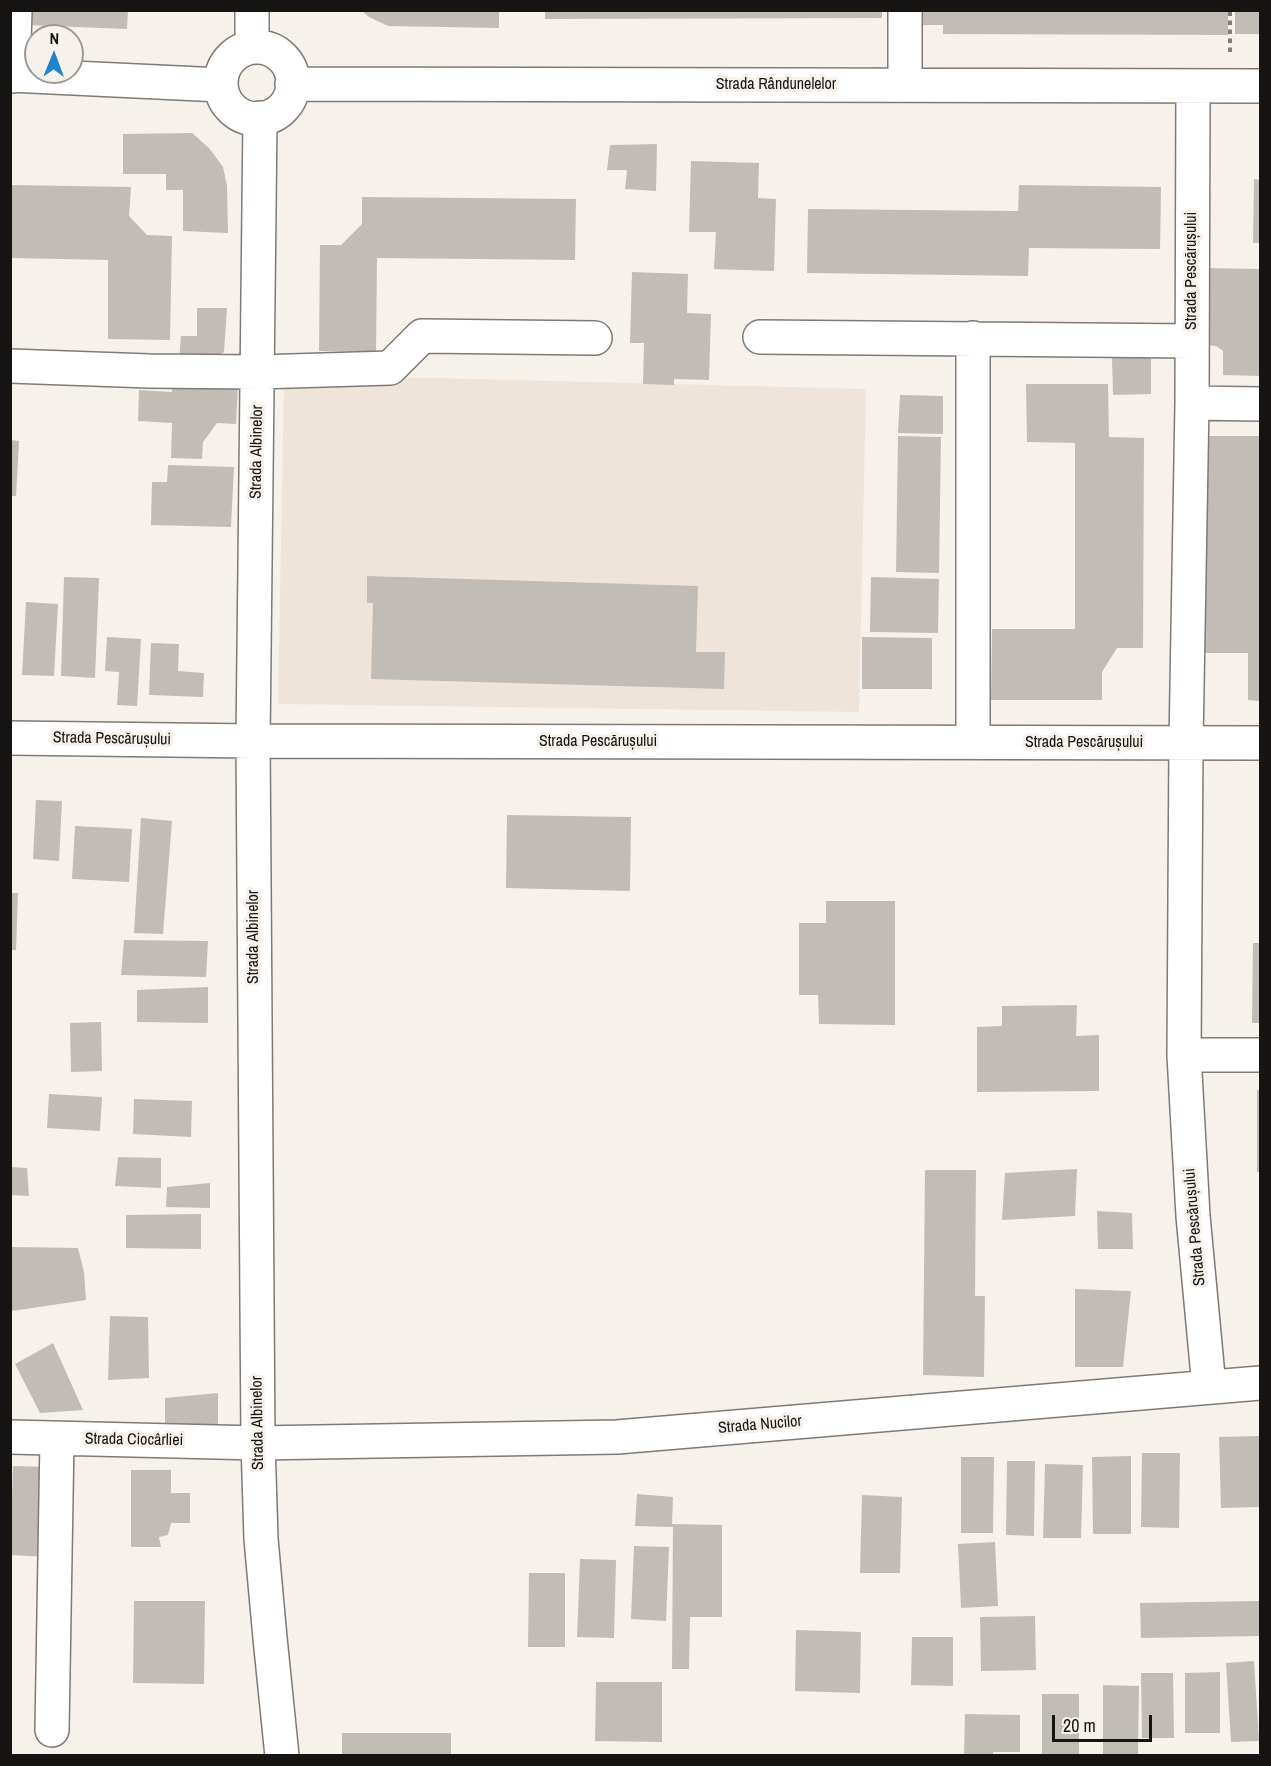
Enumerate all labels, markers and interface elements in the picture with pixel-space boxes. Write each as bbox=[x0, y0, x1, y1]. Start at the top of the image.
north arrow bbox=[24, 24, 84, 84]
text: N bbox=[49, 27, 59, 49]
street label: Strada Rândunelelor bbox=[716, 75, 836, 95]
street label: Strada Pescărușului bbox=[1182, 212, 1202, 330]
street label: Strada Albinelor bbox=[247, 405, 267, 499]
street label: Strada Pescărușului bbox=[53, 728, 171, 750]
street label: Strada Pescărușului bbox=[539, 732, 657, 752]
street label: Strada Pescărușului bbox=[1025, 733, 1143, 753]
street label: Strada Albinelor bbox=[244, 890, 264, 984]
street label: Strada Pescărușului bbox=[1180, 1167, 1210, 1287]
street label: Strada Albinelor bbox=[248, 1376, 268, 1470]
street label: Strada Nucilor bbox=[717, 1412, 803, 1438]
street label: Strada Ciocârliei bbox=[85, 1430, 183, 1450]
scale bar bbox=[1055, 1703, 1156, 1741]
text: 20 m bbox=[1063, 1713, 1096, 1738]

